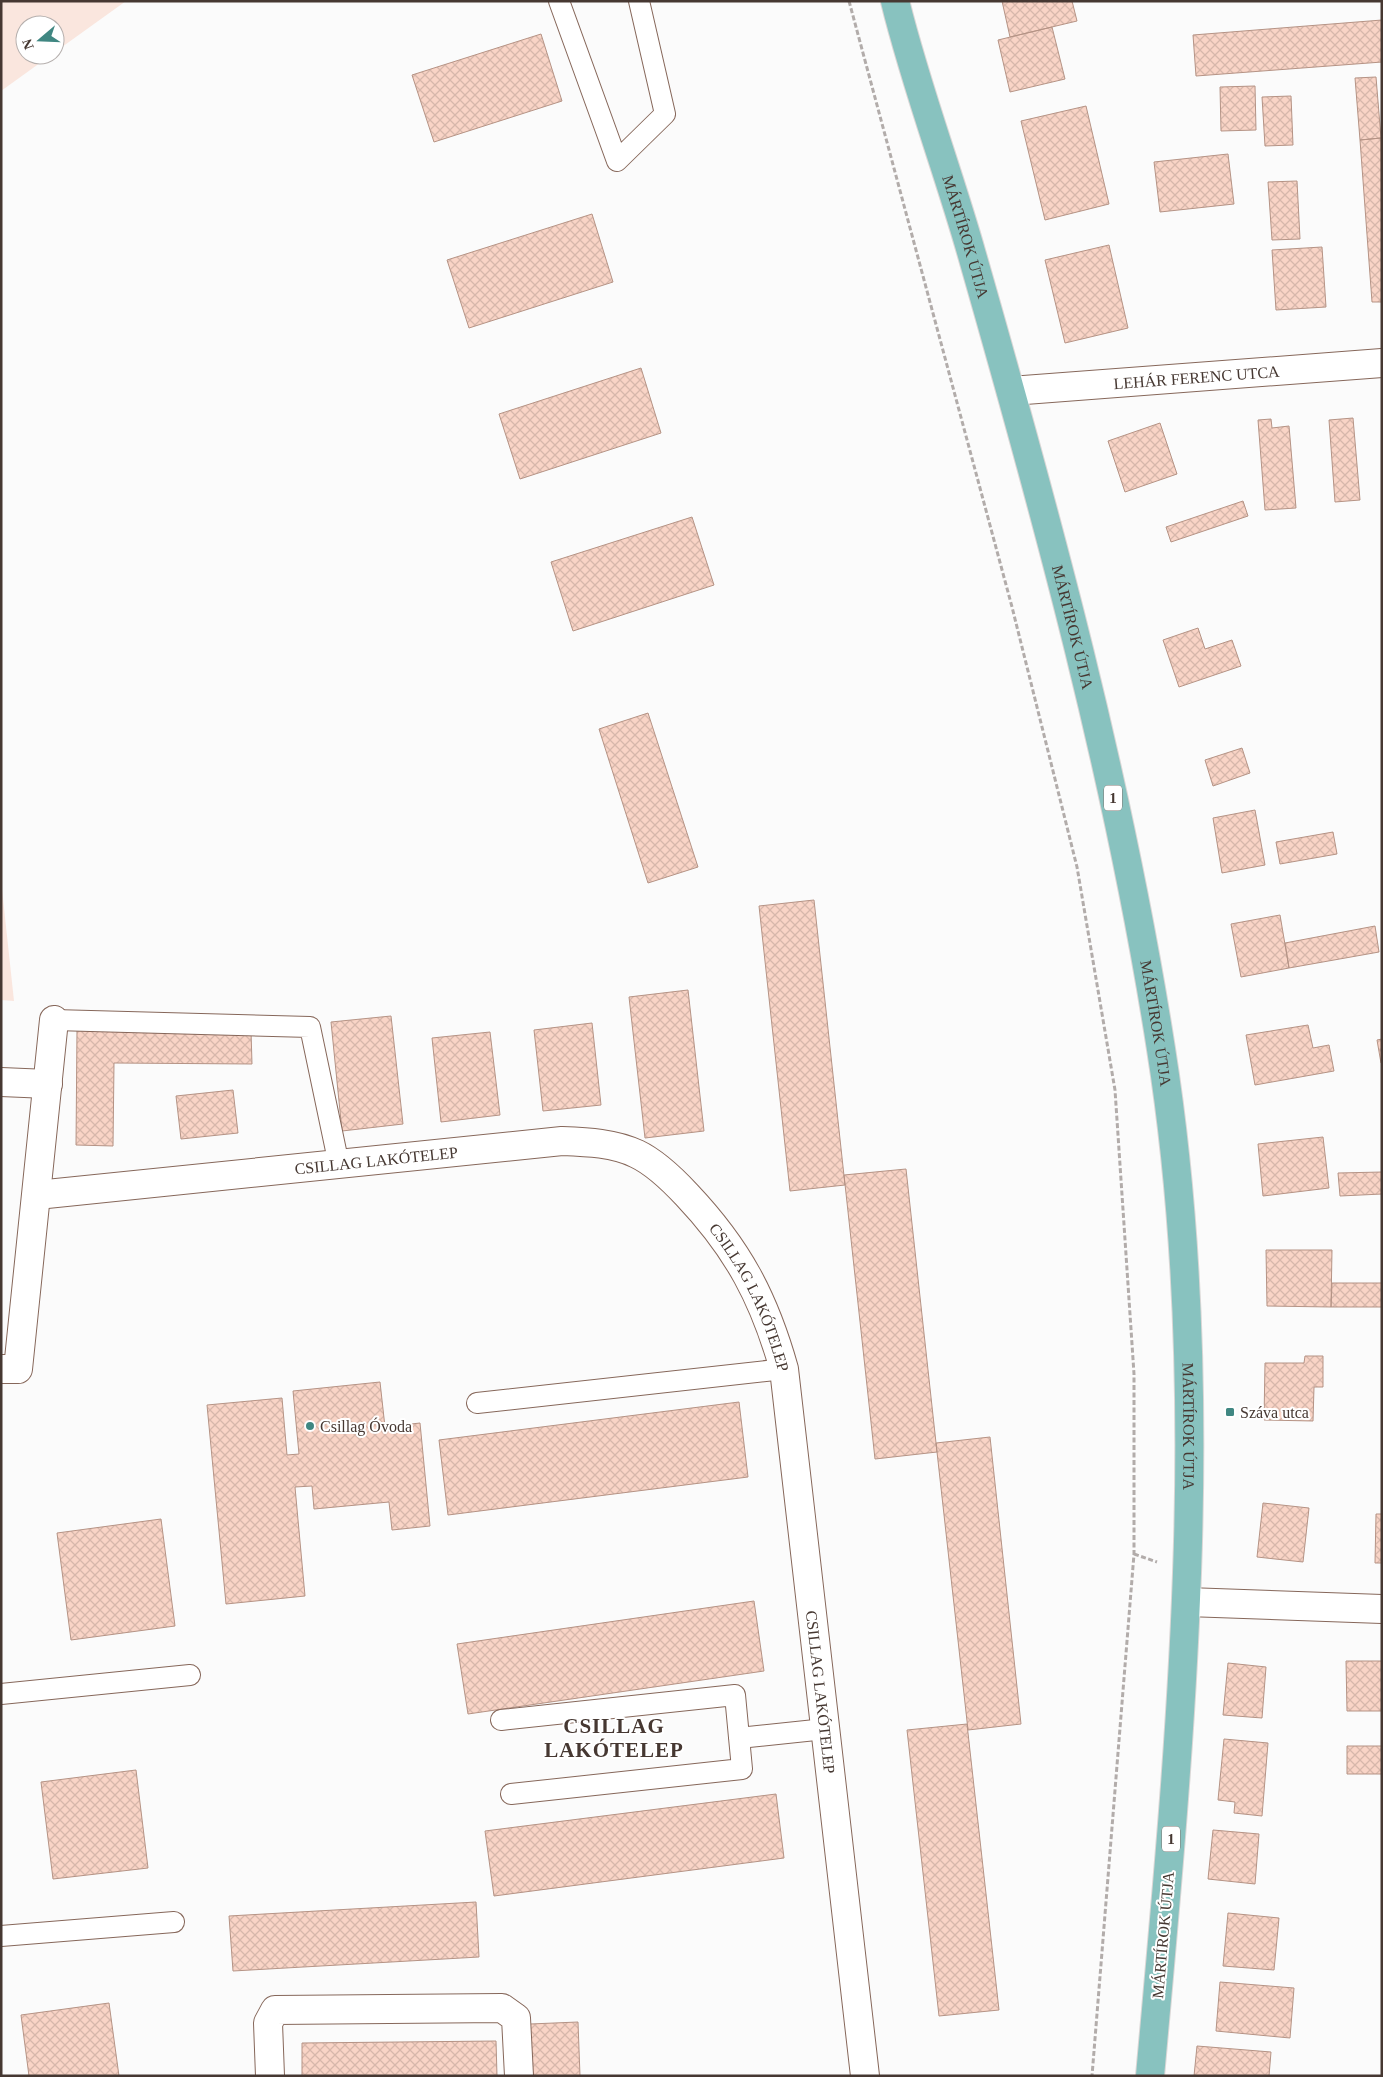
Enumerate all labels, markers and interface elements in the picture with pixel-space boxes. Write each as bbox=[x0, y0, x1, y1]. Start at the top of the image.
north arrow bbox=[15, 15, 65, 65]
text: N bbox=[19, 37, 37, 51]
street label: MÁRTÍROK ÚTJA bbox=[940, 173, 992, 300]
street label: LEHÁR FERENC UTCA bbox=[1113, 362, 1280, 392]
street label: MÁRTÍROK ÚTJA bbox=[1049, 563, 1097, 691]
road number: 1 bbox=[1104, 786, 1122, 810]
street label: MÁRTÍROK ÚTJA bbox=[1138, 959, 1175, 1088]
street label: CSILLAG LAKÓTELEP bbox=[294, 1143, 459, 1177]
street label: CSILLAG LAKÓTELEP bbox=[706, 1220, 793, 1373]
street label: MÁRTÍROK ÚTJA bbox=[1180, 1362, 1199, 1491]
place label: Száva utca bbox=[1240, 1404, 1309, 1421]
marker: Száva utca bbox=[1224, 1406, 1236, 1418]
place label: Csillag Óvoda bbox=[320, 1417, 412, 1436]
marker: Csillag Óvoda bbox=[304, 1420, 316, 1432]
street label: CSILLAG LAKÓTELEP bbox=[803, 1610, 839, 1775]
district label: CSILLAG LAKÓTELEP bbox=[544, 1714, 684, 1762]
road number: 1 bbox=[1162, 1826, 1180, 1852]
street label: MÁRTÍROK ÚTJA bbox=[1148, 1870, 1177, 1999]

